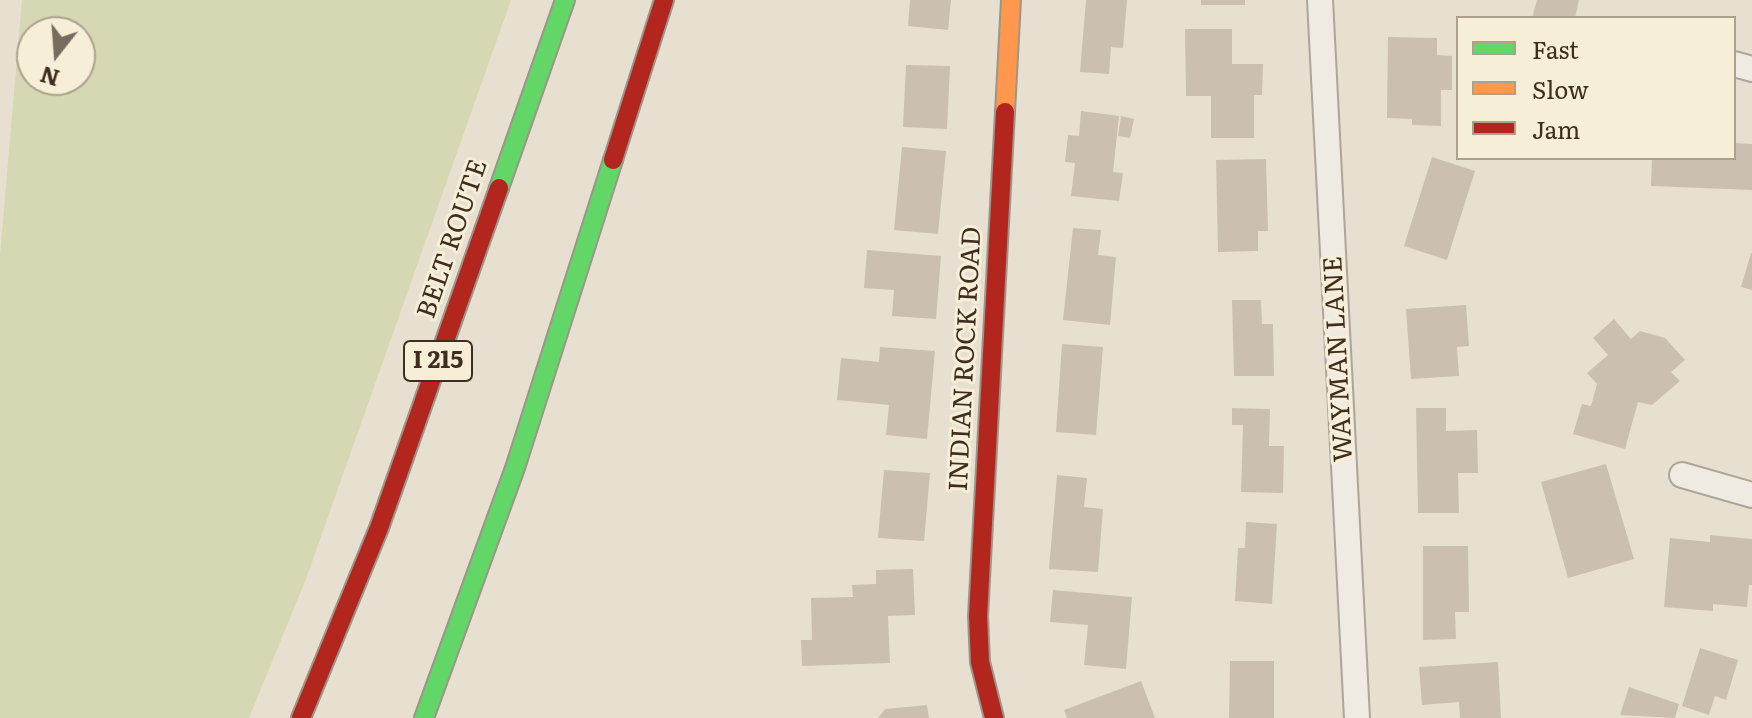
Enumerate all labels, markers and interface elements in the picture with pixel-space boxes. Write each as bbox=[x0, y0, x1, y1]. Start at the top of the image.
north arrow bbox=[16, 16, 96, 96]
legend bbox=[1456, 16, 1736, 160]
text: Fast bbox=[1532, 31, 1579, 66]
text: N bbox=[36, 59, 63, 96]
text: Slow bbox=[1532, 71, 1589, 106]
text: Jam bbox=[1532, 111, 1580, 146]
street label: BELT ROUTE bbox=[411, 155, 495, 323]
street label: INDIAN ROCK ROAD bbox=[943, 226, 989, 492]
street label: WAYMAN LANE bbox=[1318, 255, 1360, 463]
road number: I 215 bbox=[404, 341, 472, 381]

